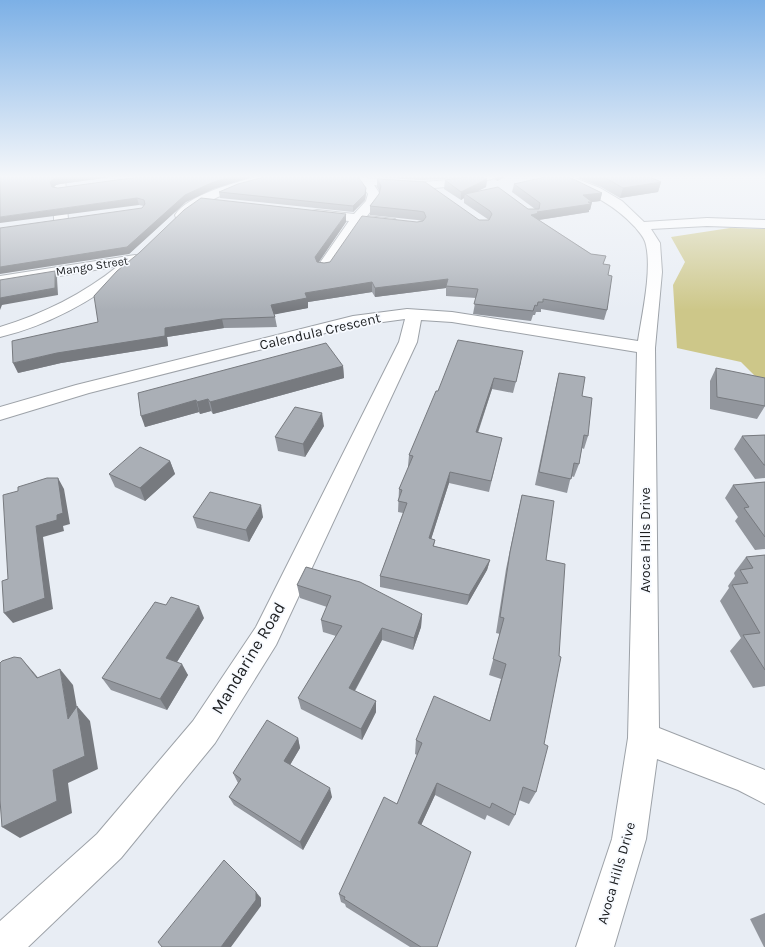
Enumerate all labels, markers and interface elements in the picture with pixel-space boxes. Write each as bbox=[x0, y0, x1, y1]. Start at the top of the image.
street label: Mango Street bbox=[55, 253, 130, 279]
street label: Calendula Crescent bbox=[258, 309, 382, 354]
street label: Avoca Hills Drive bbox=[637, 487, 654, 593]
street label: Mandarine Road bbox=[207, 598, 289, 718]
street label: Avoca Hills Drive bbox=[594, 820, 639, 926]

